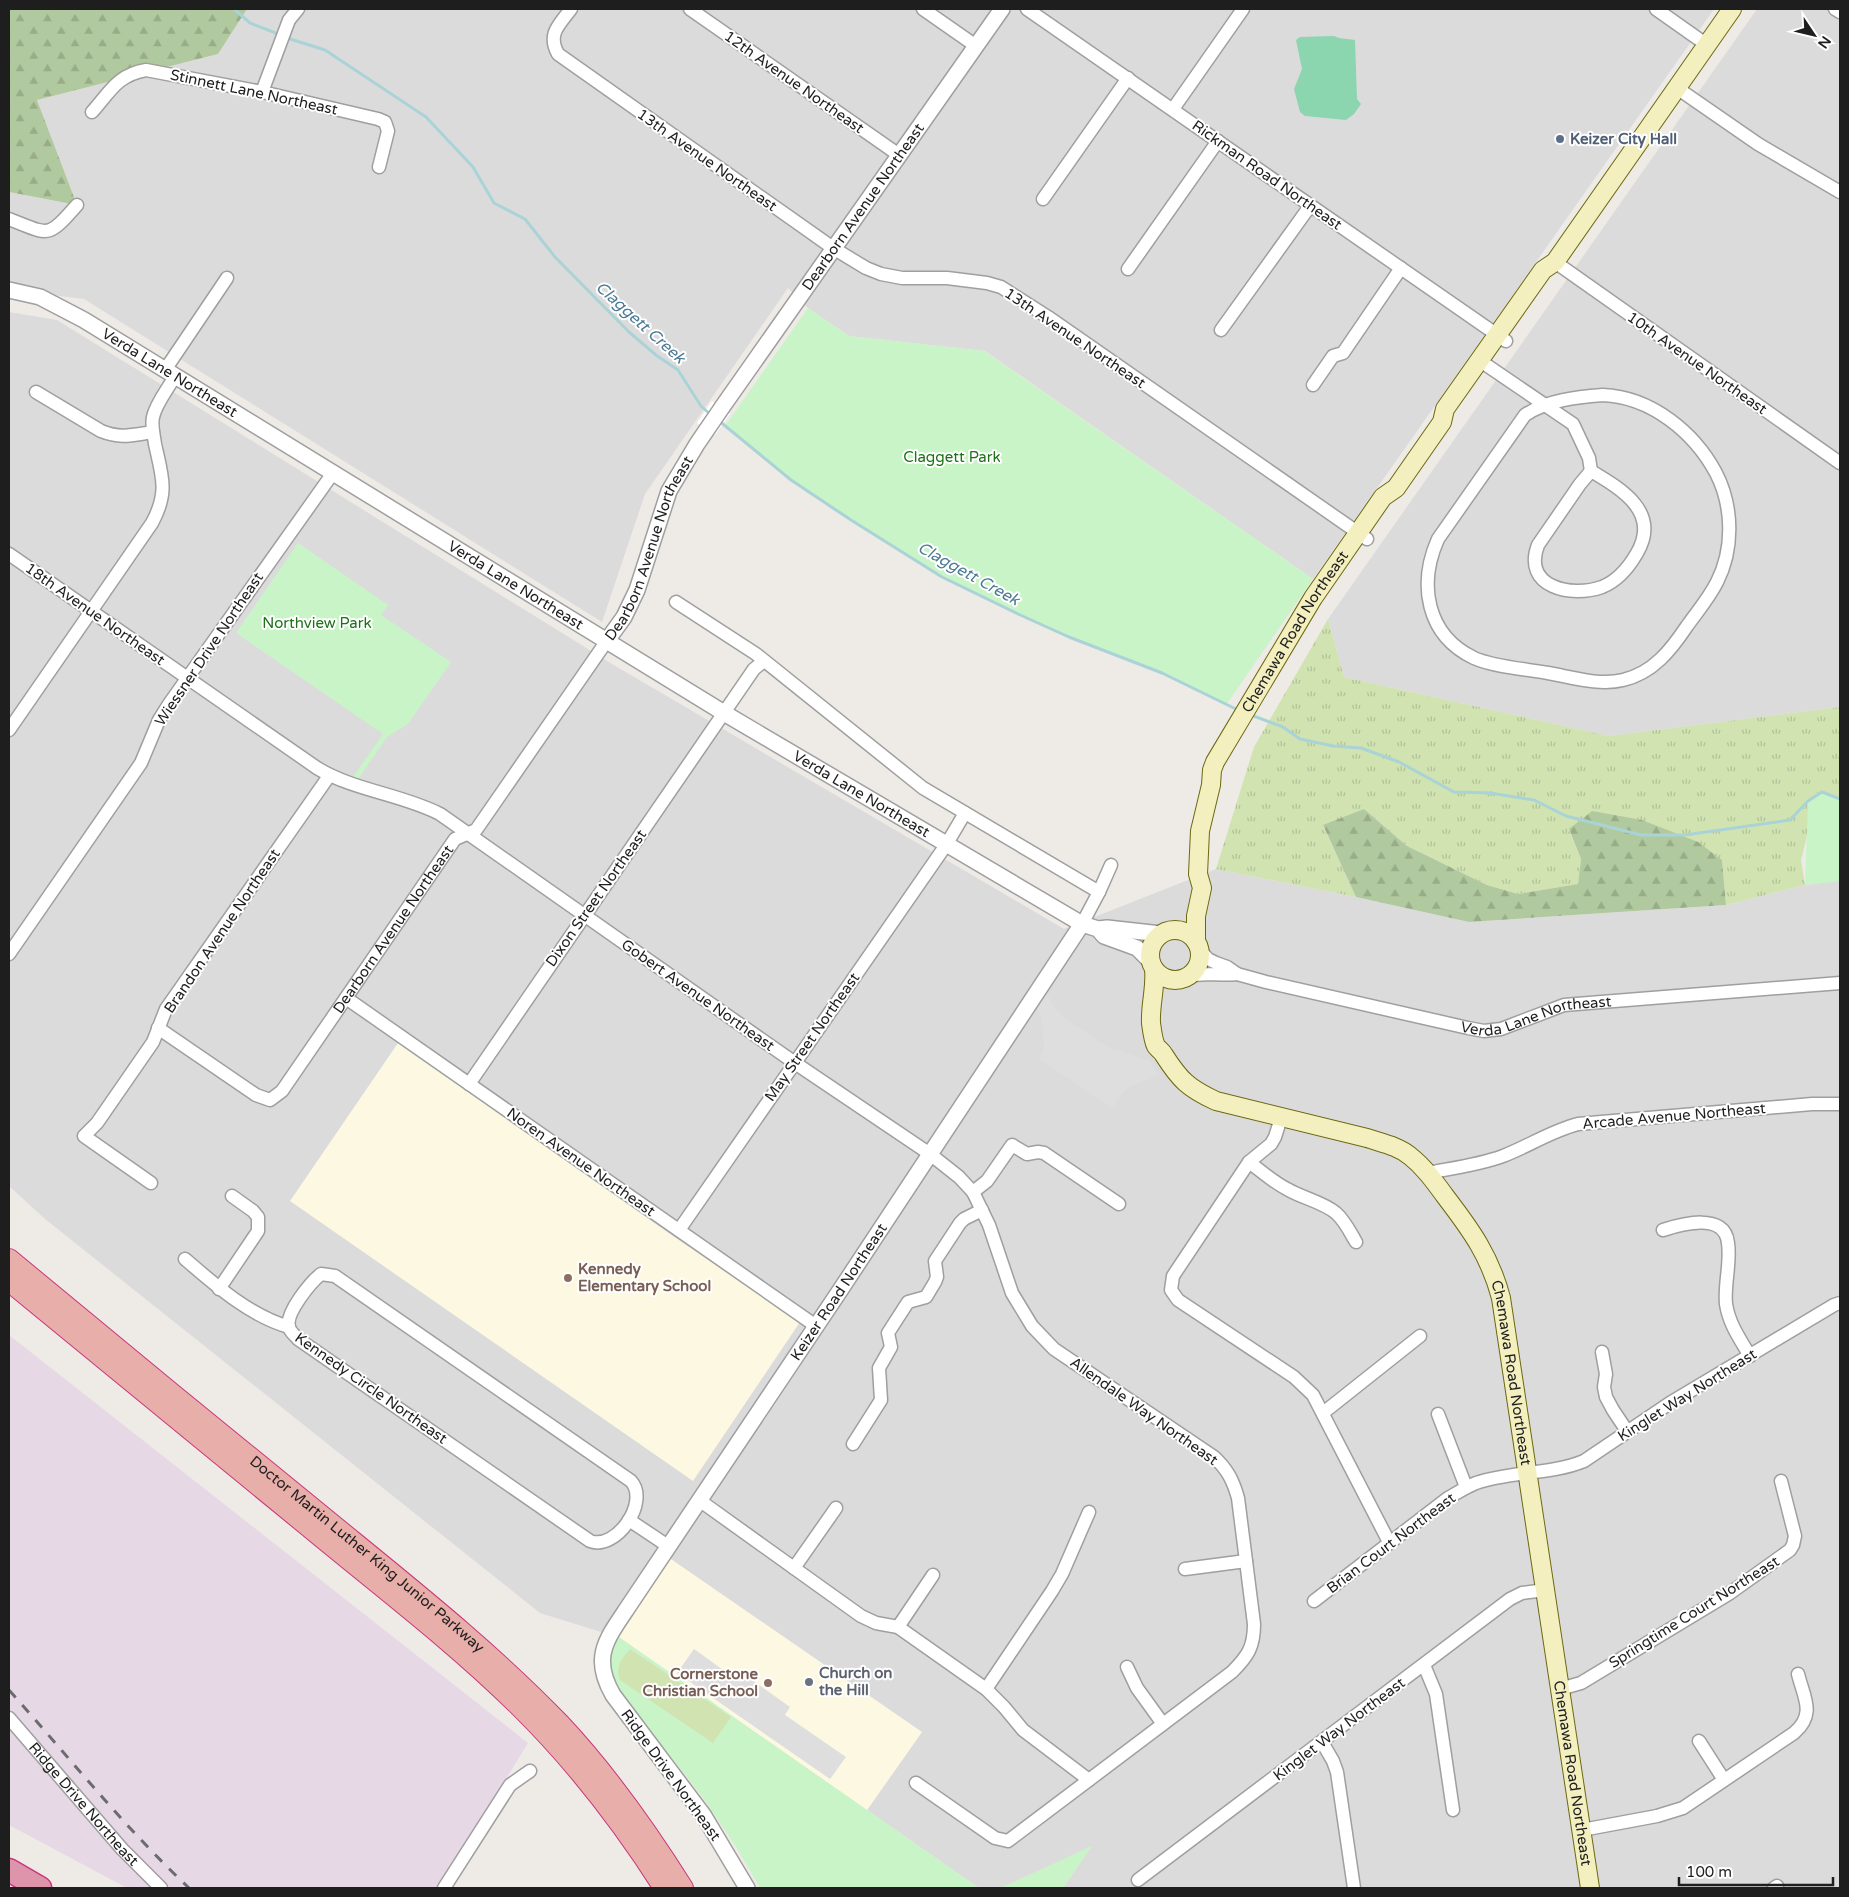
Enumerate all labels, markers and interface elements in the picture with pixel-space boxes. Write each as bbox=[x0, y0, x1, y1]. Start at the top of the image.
north arrow bbox=[1789, 10, 1839, 60]
street label: 12th Avenue Northeast bbox=[721, 27, 868, 137]
text: N bbox=[1814, 33, 1834, 52]
street label: Stinnett Lane Northeast bbox=[169, 65, 339, 119]
street label: 13th Avenue Northeast bbox=[634, 105, 781, 215]
street label: Rickman Road Northeast bbox=[1189, 116, 1346, 234]
street label: Dearborn Avenue Northeast bbox=[798, 120, 928, 294]
place label: Keizer City Hall bbox=[1570, 130, 1677, 149]
marker: Keizer City Hall bbox=[1554, 133, 1566, 145]
water label: Claggett Creek bbox=[591, 277, 690, 369]
street label: 13th Avenue Northeast bbox=[1001, 284, 1149, 392]
street label: 10th Avenue Northeast bbox=[1624, 308, 1771, 418]
street label: Verda Lane Northeast bbox=[99, 324, 241, 421]
park label: Claggett Park bbox=[903, 448, 1001, 466]
street label: Dearborn Avenue Northeast bbox=[601, 452, 697, 644]
street label: Verda Lane Northeast bbox=[445, 537, 587, 634]
water label: Claggett Creek bbox=[914, 538, 1024, 611]
street label: Chemawa Road Northeast bbox=[1238, 547, 1352, 716]
street label: 18th Avenue Northeast bbox=[22, 559, 169, 669]
street label: Wiessner Drive Northeast bbox=[151, 569, 267, 729]
park label: Northview Park bbox=[262, 614, 372, 632]
street label: Verda Lane Northeast bbox=[790, 747, 933, 841]
street label: Dixon Street Northeast bbox=[542, 826, 650, 970]
street label: Dearborn Avenue Northeast bbox=[329, 841, 457, 1017]
street label: Brandon Avenue Northeast bbox=[160, 845, 284, 1017]
street label: Gobert Avenue Northeast bbox=[618, 935, 778, 1055]
street label: May Street Northeast bbox=[761, 969, 863, 1105]
street label: Verda Lane Northeast bbox=[1459, 992, 1612, 1040]
street label: Arcade Avenue Northeast bbox=[1582, 1099, 1767, 1133]
street label: Noren Avenue Northeast bbox=[503, 1104, 659, 1220]
street label: Keizer Road Northeast bbox=[787, 1220, 891, 1364]
place label: Kennedy Elementary School bbox=[578, 1260, 711, 1296]
marker: Kennedy Elementary School bbox=[562, 1272, 574, 1284]
street label: Chemawa Road Northeast bbox=[1487, 1278, 1535, 1467]
street label: Kennedy Circle Northeast bbox=[291, 1328, 451, 1448]
street label: Kinglet Way Northeast bbox=[1614, 1345, 1760, 1445]
street label: Allendale Way Northeast bbox=[1067, 1353, 1222, 1469]
street label: Doctor Martin Luther King Junior Parkway bbox=[246, 1452, 488, 1656]
street label: Brian Court Northeast bbox=[1323, 1489, 1459, 1597]
street label: Springtime Court Northeast bbox=[1605, 1552, 1783, 1672]
place label: Church on the Hill bbox=[818, 1664, 892, 1699]
place label: Cornerstone Christian School bbox=[643, 1665, 759, 1700]
street label: Kinglet Way Northeast bbox=[1270, 1673, 1409, 1784]
marker: Church on the Hill bbox=[803, 1676, 815, 1688]
marker: Cornerstone Christian School bbox=[762, 1677, 774, 1689]
street label: Chemawa Road Northeast bbox=[1550, 1679, 1596, 1867]
street label: Ridge Drive Northeast bbox=[617, 1706, 725, 1844]
street label: Ridge Drive Northeast bbox=[25, 1739, 143, 1870]
scale bar bbox=[1679, 1854, 1833, 1886]
text: 100 m bbox=[1686, 1863, 1732, 1881]

